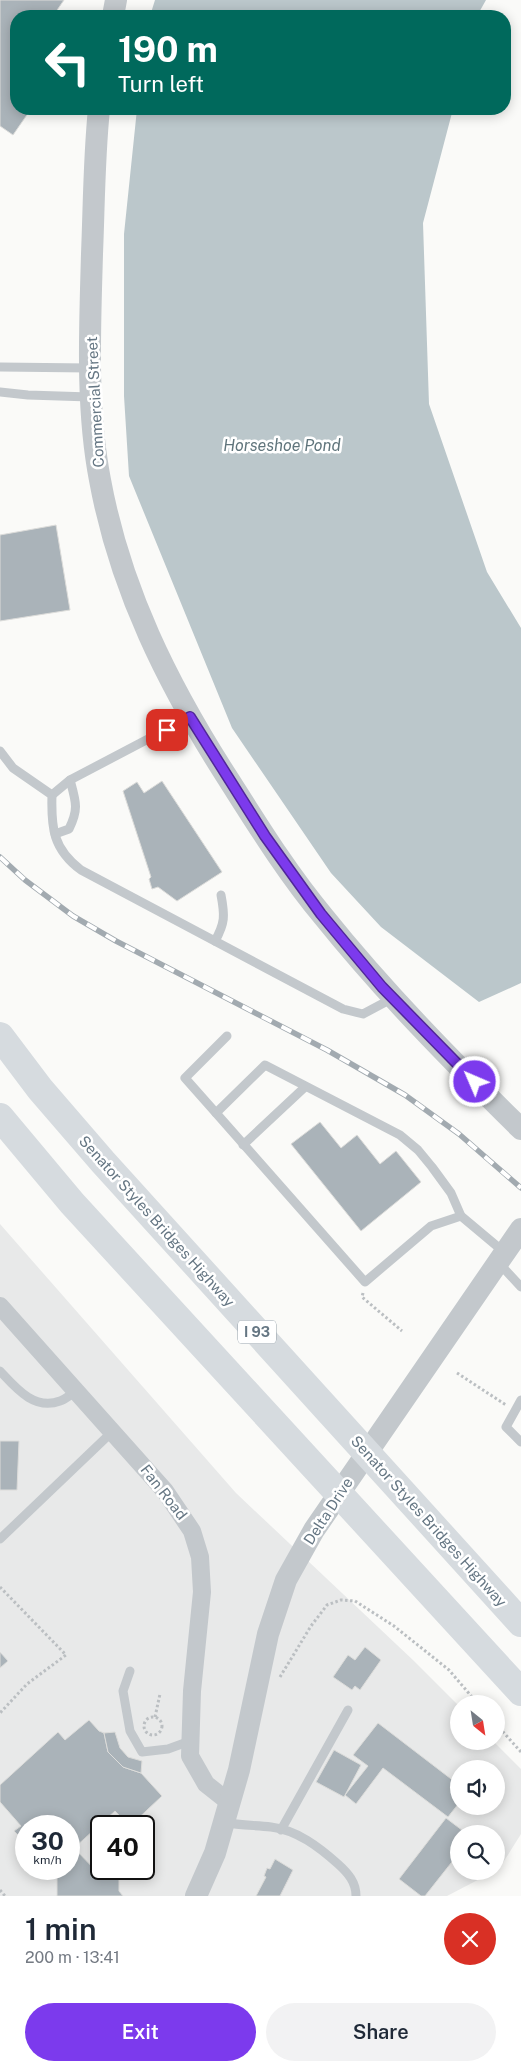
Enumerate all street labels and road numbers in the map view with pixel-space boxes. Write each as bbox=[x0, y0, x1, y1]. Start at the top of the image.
street label: Commercial Street bbox=[83, 336, 107, 468]
street label: Senator Styles Bridges Highway bbox=[76, 1132, 238, 1310]
road number: I 93 bbox=[238, 1320, 276, 1344]
street label: Senator Styles Bridges Highway bbox=[348, 1432, 510, 1610]
street label: Fan Road bbox=[137, 1461, 191, 1523]
street label: Delta Drive bbox=[300, 1474, 356, 1548]

